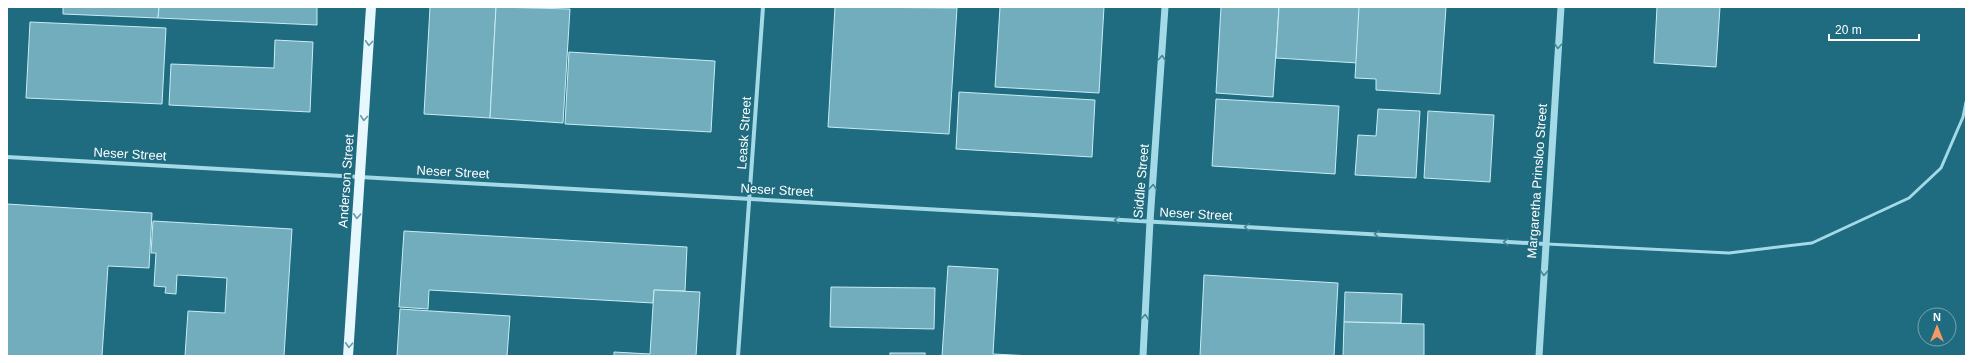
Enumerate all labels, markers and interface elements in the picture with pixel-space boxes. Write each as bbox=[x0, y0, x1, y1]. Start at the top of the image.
scale bar bbox=[1829, 16, 1919, 42]
text: 20 m bbox=[1835, 23, 1862, 37]
one-way arrow bbox=[364, 40, 373, 46]
one-way arrow bbox=[1554, 43, 1562, 49]
one-way arrow bbox=[1158, 55, 1166, 61]
street label: Leask Street bbox=[734, 96, 754, 170]
street label: Margaretha Prinsloo Street bbox=[1524, 103, 1550, 259]
one-way arrow bbox=[359, 115, 368, 121]
street label: Anderson Street bbox=[335, 133, 357, 228]
street label: Siddle Street bbox=[1130, 143, 1152, 219]
street label: Neser Street bbox=[93, 145, 167, 163]
street label: Neser Street bbox=[416, 163, 490, 181]
street label: Neser Street bbox=[740, 181, 814, 199]
one-way arrow bbox=[1149, 184, 1158, 190]
street label: Neser Street bbox=[1159, 205, 1233, 223]
one-way arrow bbox=[352, 213, 361, 219]
one-way arrow bbox=[1114, 215, 1120, 224]
one-way arrow bbox=[1244, 223, 1250, 231]
one-way arrow bbox=[1374, 230, 1380, 239]
one-way arrow bbox=[1503, 238, 1509, 246]
one-way arrow bbox=[1539, 270, 1548, 276]
north arrow bbox=[1917, 307, 1957, 347]
text: N bbox=[1933, 311, 1941, 323]
one-way arrow bbox=[1141, 314, 1149, 320]
one-way arrow bbox=[345, 342, 353, 348]

